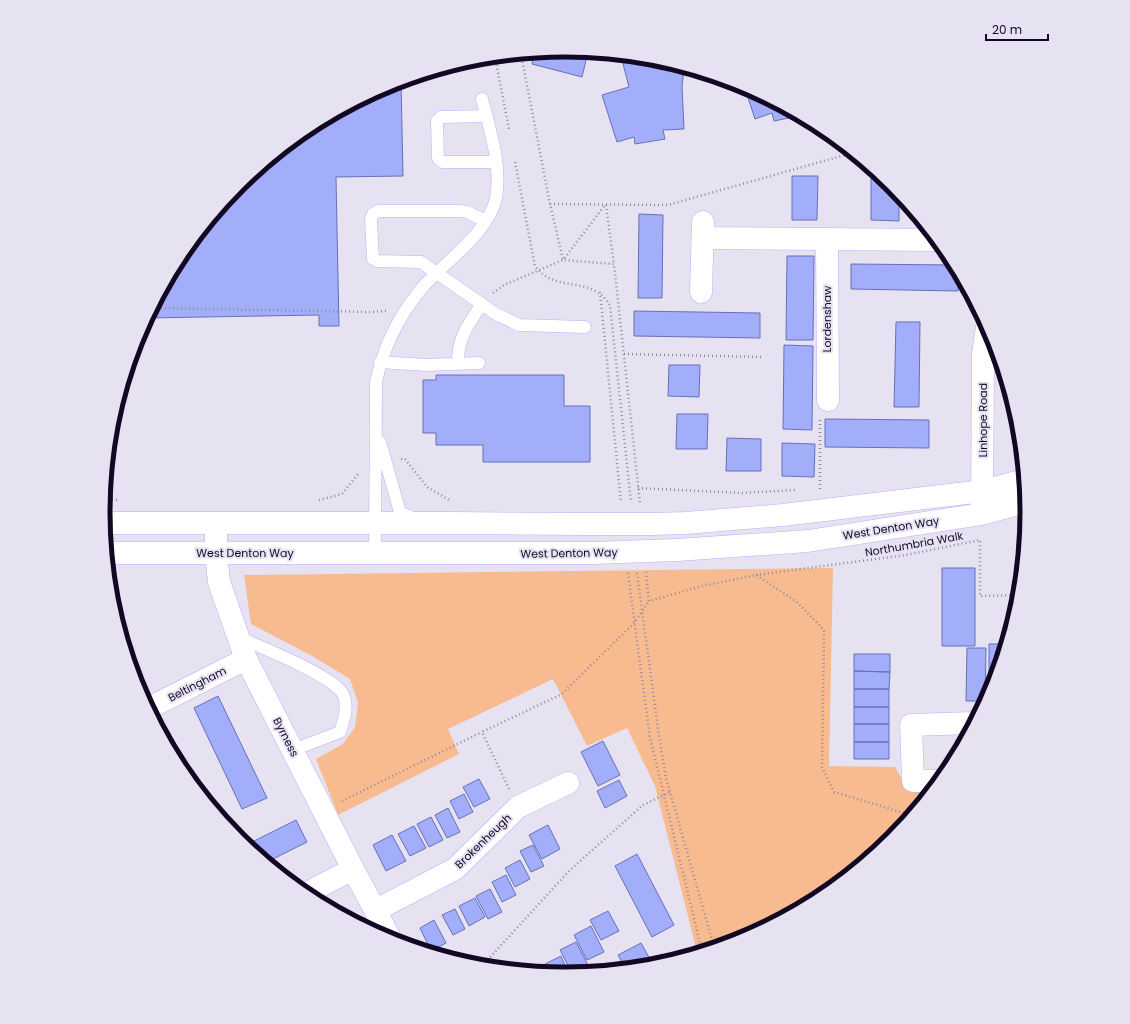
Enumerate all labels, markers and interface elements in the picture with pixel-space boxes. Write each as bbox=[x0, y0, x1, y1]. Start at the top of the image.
scale bar bbox=[986, 16, 1048, 42]
text: 20 m bbox=[992, 21, 1022, 38]
street label: Lordenshaw bbox=[819, 286, 835, 352]
street label: Linhope Road bbox=[975, 383, 991, 457]
street label: West Denton Way bbox=[842, 512, 941, 544]
street label: Northumbria Walk bbox=[864, 527, 965, 561]
street label: West Denton Way bbox=[520, 544, 619, 562]
street label: West Denton Way bbox=[196, 545, 294, 561]
street label: Beltingham bbox=[165, 663, 229, 705]
street label: Byrness bbox=[269, 714, 303, 760]
street label: Brokenheugh bbox=[451, 810, 515, 872]

